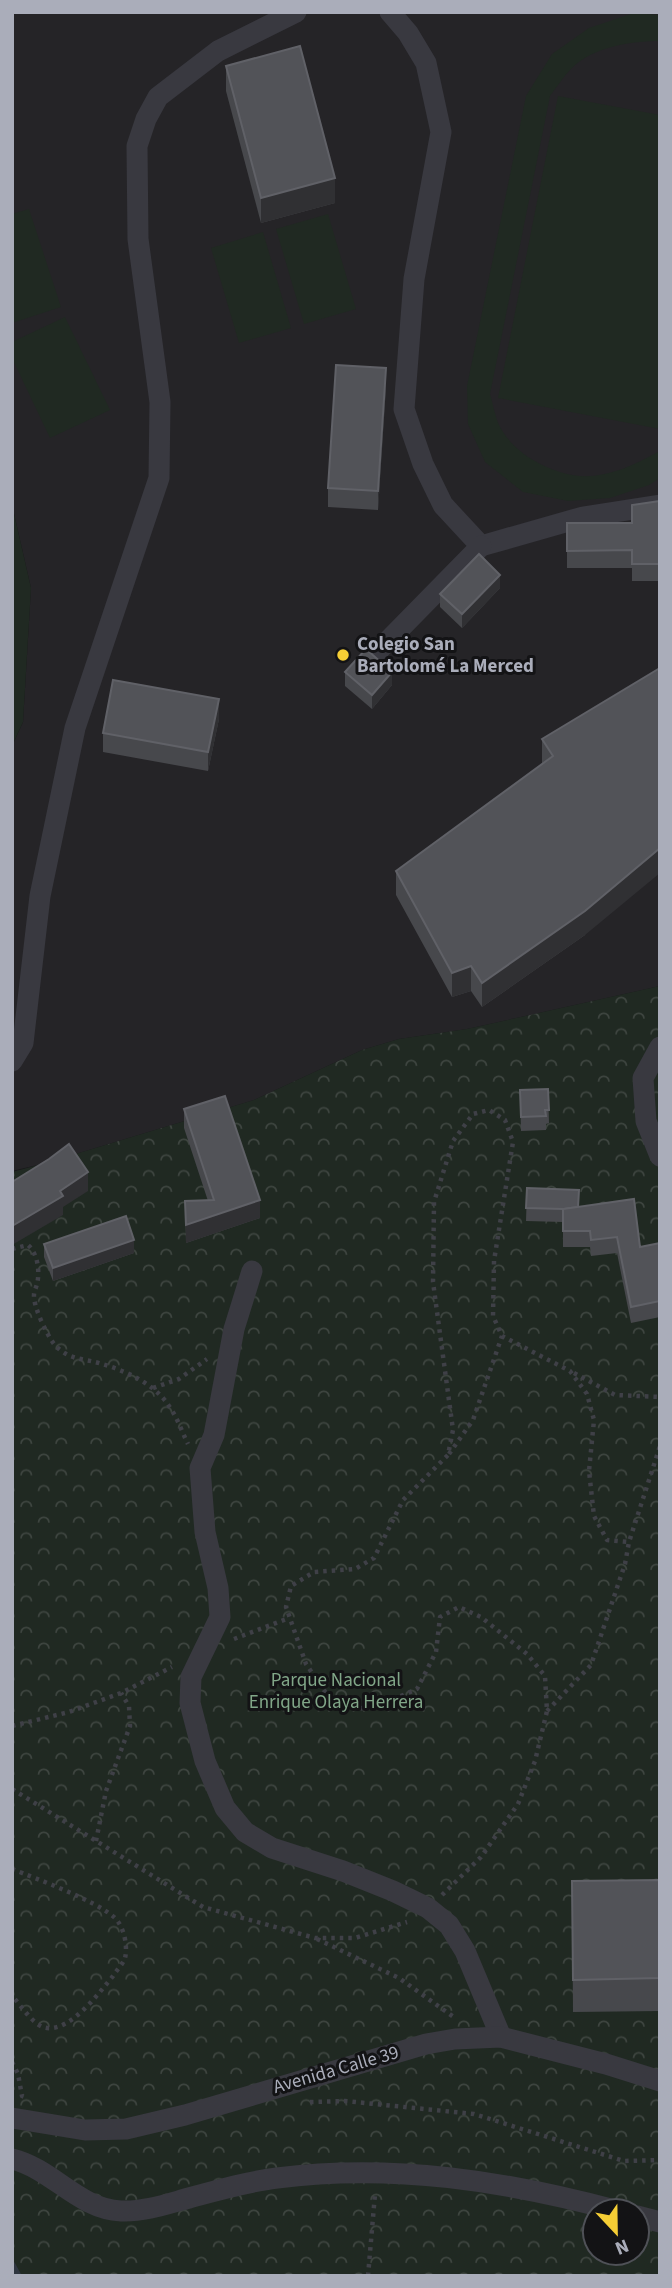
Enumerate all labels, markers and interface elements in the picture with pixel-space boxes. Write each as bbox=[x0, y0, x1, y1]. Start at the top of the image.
place label: Colegio San Bartolomé La Merced bbox=[357, 631, 534, 680]
marker: Colegio San Bartolomé La Merced bbox=[335, 647, 351, 663]
park label: Parque Nacional Enrique Olaya Herrera bbox=[249, 1667, 423, 1716]
street label: Avenida Calle 39 bbox=[270, 2039, 402, 2101]
north arrow bbox=[581, 2197, 651, 2267]
text: N bbox=[611, 2231, 633, 2261]

